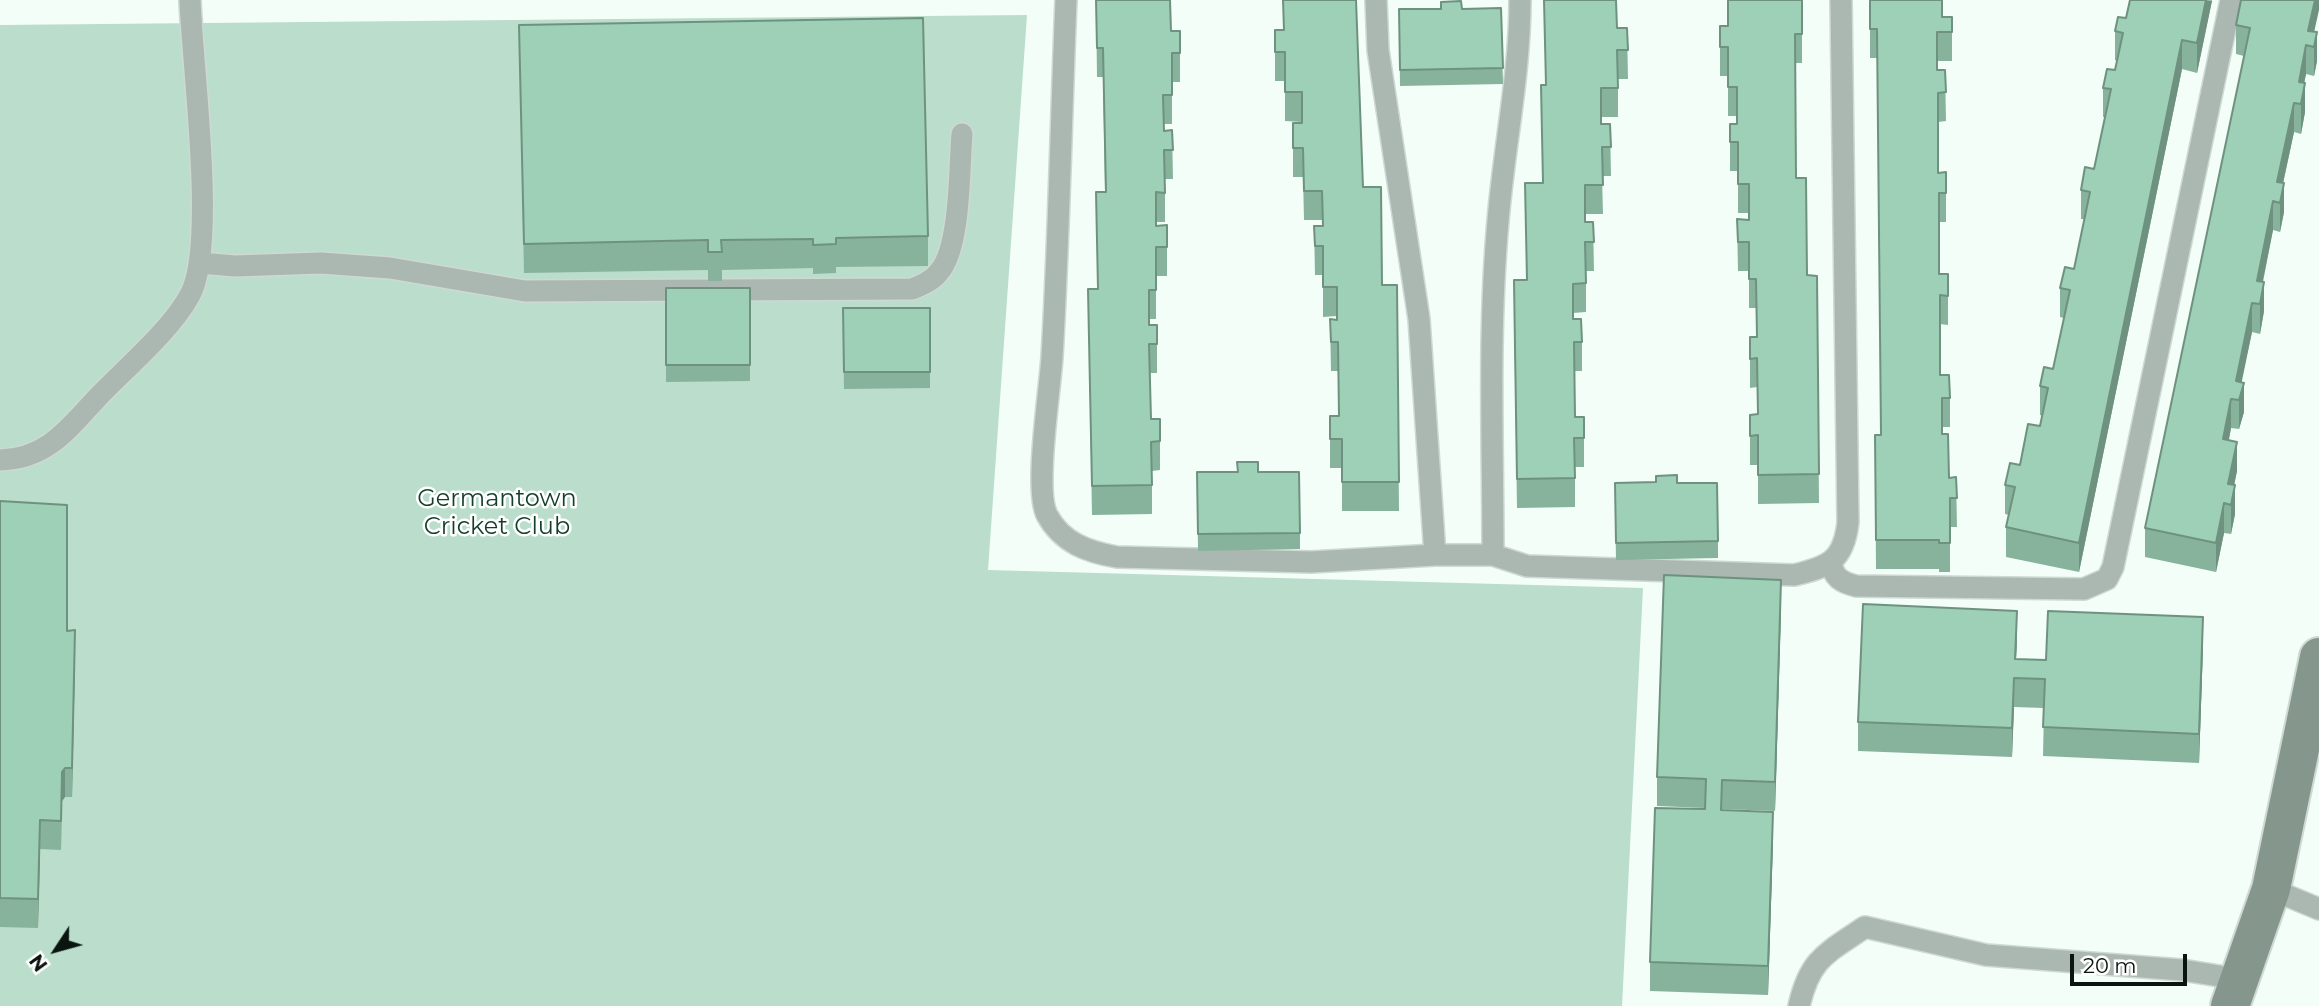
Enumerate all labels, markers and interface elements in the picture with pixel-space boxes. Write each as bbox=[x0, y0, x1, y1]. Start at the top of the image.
park label: Germantown Cricket Club bbox=[417, 485, 577, 541]
north arrow bbox=[21, 915, 91, 985]
scale bar bbox=[2074, 940, 2191, 984]
text: N bbox=[25, 950, 52, 976]
text: 20 m bbox=[2083, 953, 2137, 978]

